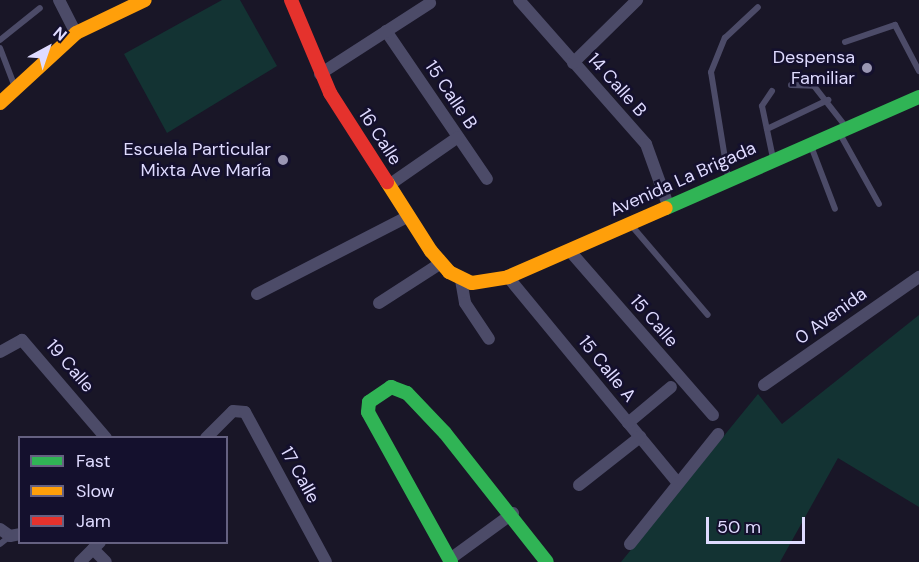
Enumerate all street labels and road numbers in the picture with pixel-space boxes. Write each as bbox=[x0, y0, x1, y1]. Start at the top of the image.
street label: 14 Calle B bbox=[583, 49, 651, 121]
street label: 15 Calle B bbox=[420, 57, 482, 133]
street label: 16 Calle bbox=[354, 105, 406, 169]
street label: Avenida La Brigada bbox=[607, 137, 759, 221]
street label: 0 Avenida bbox=[791, 283, 871, 349]
street label: 15 Calle bbox=[625, 290, 683, 352]
street label: 15 Calle A bbox=[574, 331, 640, 407]
street label: 19 Calle bbox=[41, 335, 99, 397]
street label: 17 Calle bbox=[276, 443, 324, 507]

